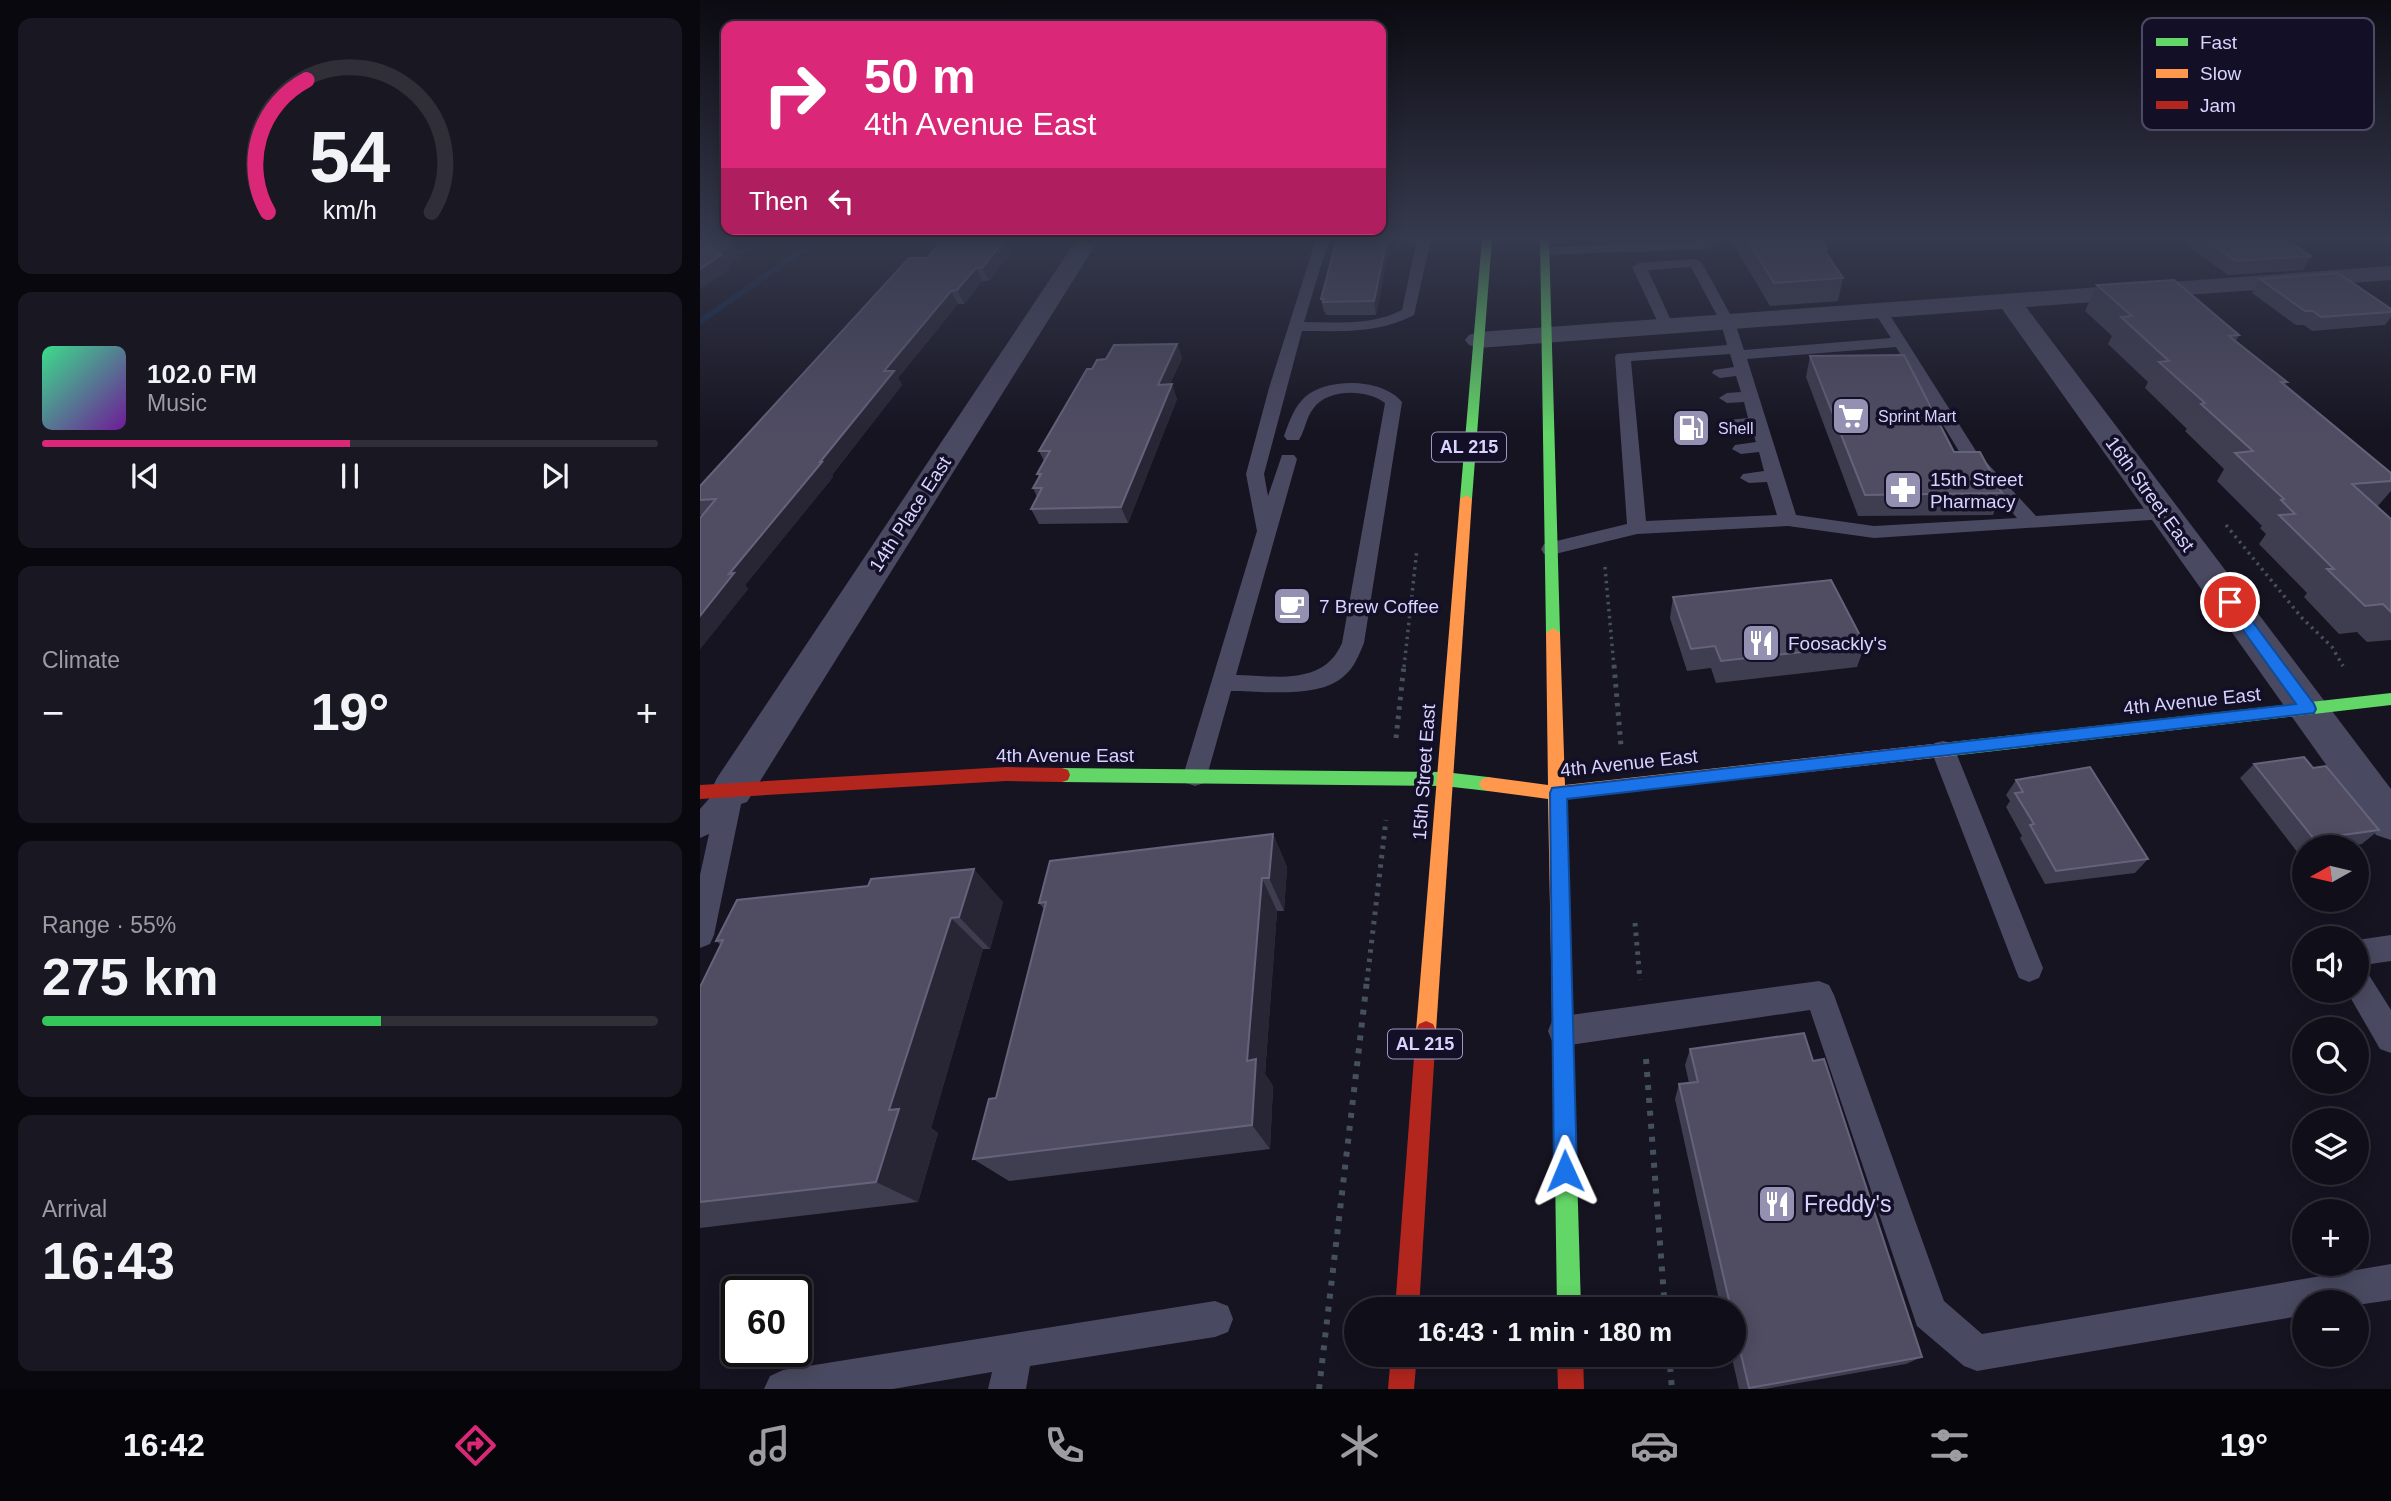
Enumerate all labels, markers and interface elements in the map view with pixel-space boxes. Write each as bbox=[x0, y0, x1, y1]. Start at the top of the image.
legend bbox=[2142, 18, 2374, 130]
text: Fast bbox=[2200, 32, 2238, 53]
icon: right bbox=[749, 49, 840, 140]
text: 50 m bbox=[864, 49, 976, 103]
text: Slow bbox=[2200, 63, 2241, 84]
text: Jam bbox=[2200, 95, 2236, 116]
text: 4th Avenue East bbox=[864, 106, 1096, 142]
text: 54 bbox=[310, 116, 391, 197]
icon: left bbox=[822, 182, 860, 220]
text: Then bbox=[749, 186, 808, 216]
text: km/h bbox=[323, 196, 377, 224]
text: 102.0 FM bbox=[147, 359, 257, 389]
text: Music bbox=[147, 390, 207, 416]
supermarket icon: Sprint Mart bbox=[1830, 395, 1872, 437]
fuel station icon: Shell bbox=[1670, 407, 1712, 449]
place label: Sprint Mart bbox=[1878, 408, 1957, 425]
place label: Shell bbox=[1718, 420, 1754, 437]
road number: AL 215 bbox=[1432, 432, 1506, 462]
street label: 16th Street East bbox=[2101, 433, 2199, 556]
street label: 14th Place East bbox=[865, 452, 955, 576]
icon: previous bbox=[126, 457, 164, 495]
icon: pause bbox=[331, 457, 369, 495]
icon: next bbox=[536, 457, 574, 495]
pharmacy icon: 15th Street Pharmacy bbox=[1882, 469, 1924, 511]
place label: 15th Street Pharmacy bbox=[1930, 469, 2024, 512]
pin bbox=[2200, 572, 2260, 632]
icon: arrive bbox=[2211, 583, 2249, 621]
cafe icon: 7 Brew Coffee bbox=[1271, 585, 1313, 627]
place label: 7 Brew Coffee bbox=[1319, 596, 1439, 617]
restaurant icon: Foosackly's bbox=[1740, 622, 1782, 664]
place label: Foosackly's bbox=[1788, 633, 1887, 654]
text: Climate bbox=[42, 647, 120, 673]
text: 19° bbox=[311, 683, 389, 741]
street label: 4th Avenue East bbox=[2122, 683, 2262, 719]
text: − bbox=[42, 692, 64, 734]
text: + bbox=[636, 692, 658, 734]
street label: 15th Street East bbox=[1409, 703, 1439, 841]
street label: 4th Avenue East bbox=[996, 745, 1135, 766]
street label: 4th Avenue East bbox=[1559, 745, 1699, 781]
north arrow bbox=[2292, 835, 2370, 912]
map controls bbox=[2292, 835, 2369, 1367]
text: Range · 55% bbox=[42, 912, 176, 938]
button: sound bbox=[2292, 926, 2369, 1003]
text: 275 km bbox=[42, 948, 218, 1006]
button: search bbox=[2292, 1017, 2369, 1094]
road number: AL 215 bbox=[1388, 1030, 1462, 1058]
button: layers bbox=[2292, 1108, 2369, 1185]
position arrow bbox=[1528, 1134, 1602, 1208]
restaurant icon: Freddy's bbox=[1756, 1183, 1798, 1225]
place label: Freddy's bbox=[1804, 1191, 1891, 1217]
text: Arrival bbox=[42, 1196, 107, 1222]
button: + bbox=[2292, 1199, 2369, 1276]
text: 16:43 bbox=[42, 1232, 175, 1290]
speed limit sign: 60 bbox=[721, 1276, 812, 1367]
button: − bbox=[2292, 1290, 2369, 1367]
text: 16:43 · 1 min · 180 m bbox=[1418, 1317, 1672, 1347]
icon: directions bbox=[451, 1421, 500, 1470]
icon: music bbox=[745, 1421, 794, 1470]
icon: phone bbox=[1040, 1421, 1089, 1470]
icon: climate bbox=[1335, 1421, 1384, 1470]
icon: car bbox=[1630, 1421, 1679, 1470]
icon: filters bbox=[1925, 1421, 1974, 1470]
text: 16:42 bbox=[123, 1427, 205, 1463]
text: 19° bbox=[2220, 1427, 2268, 1463]

